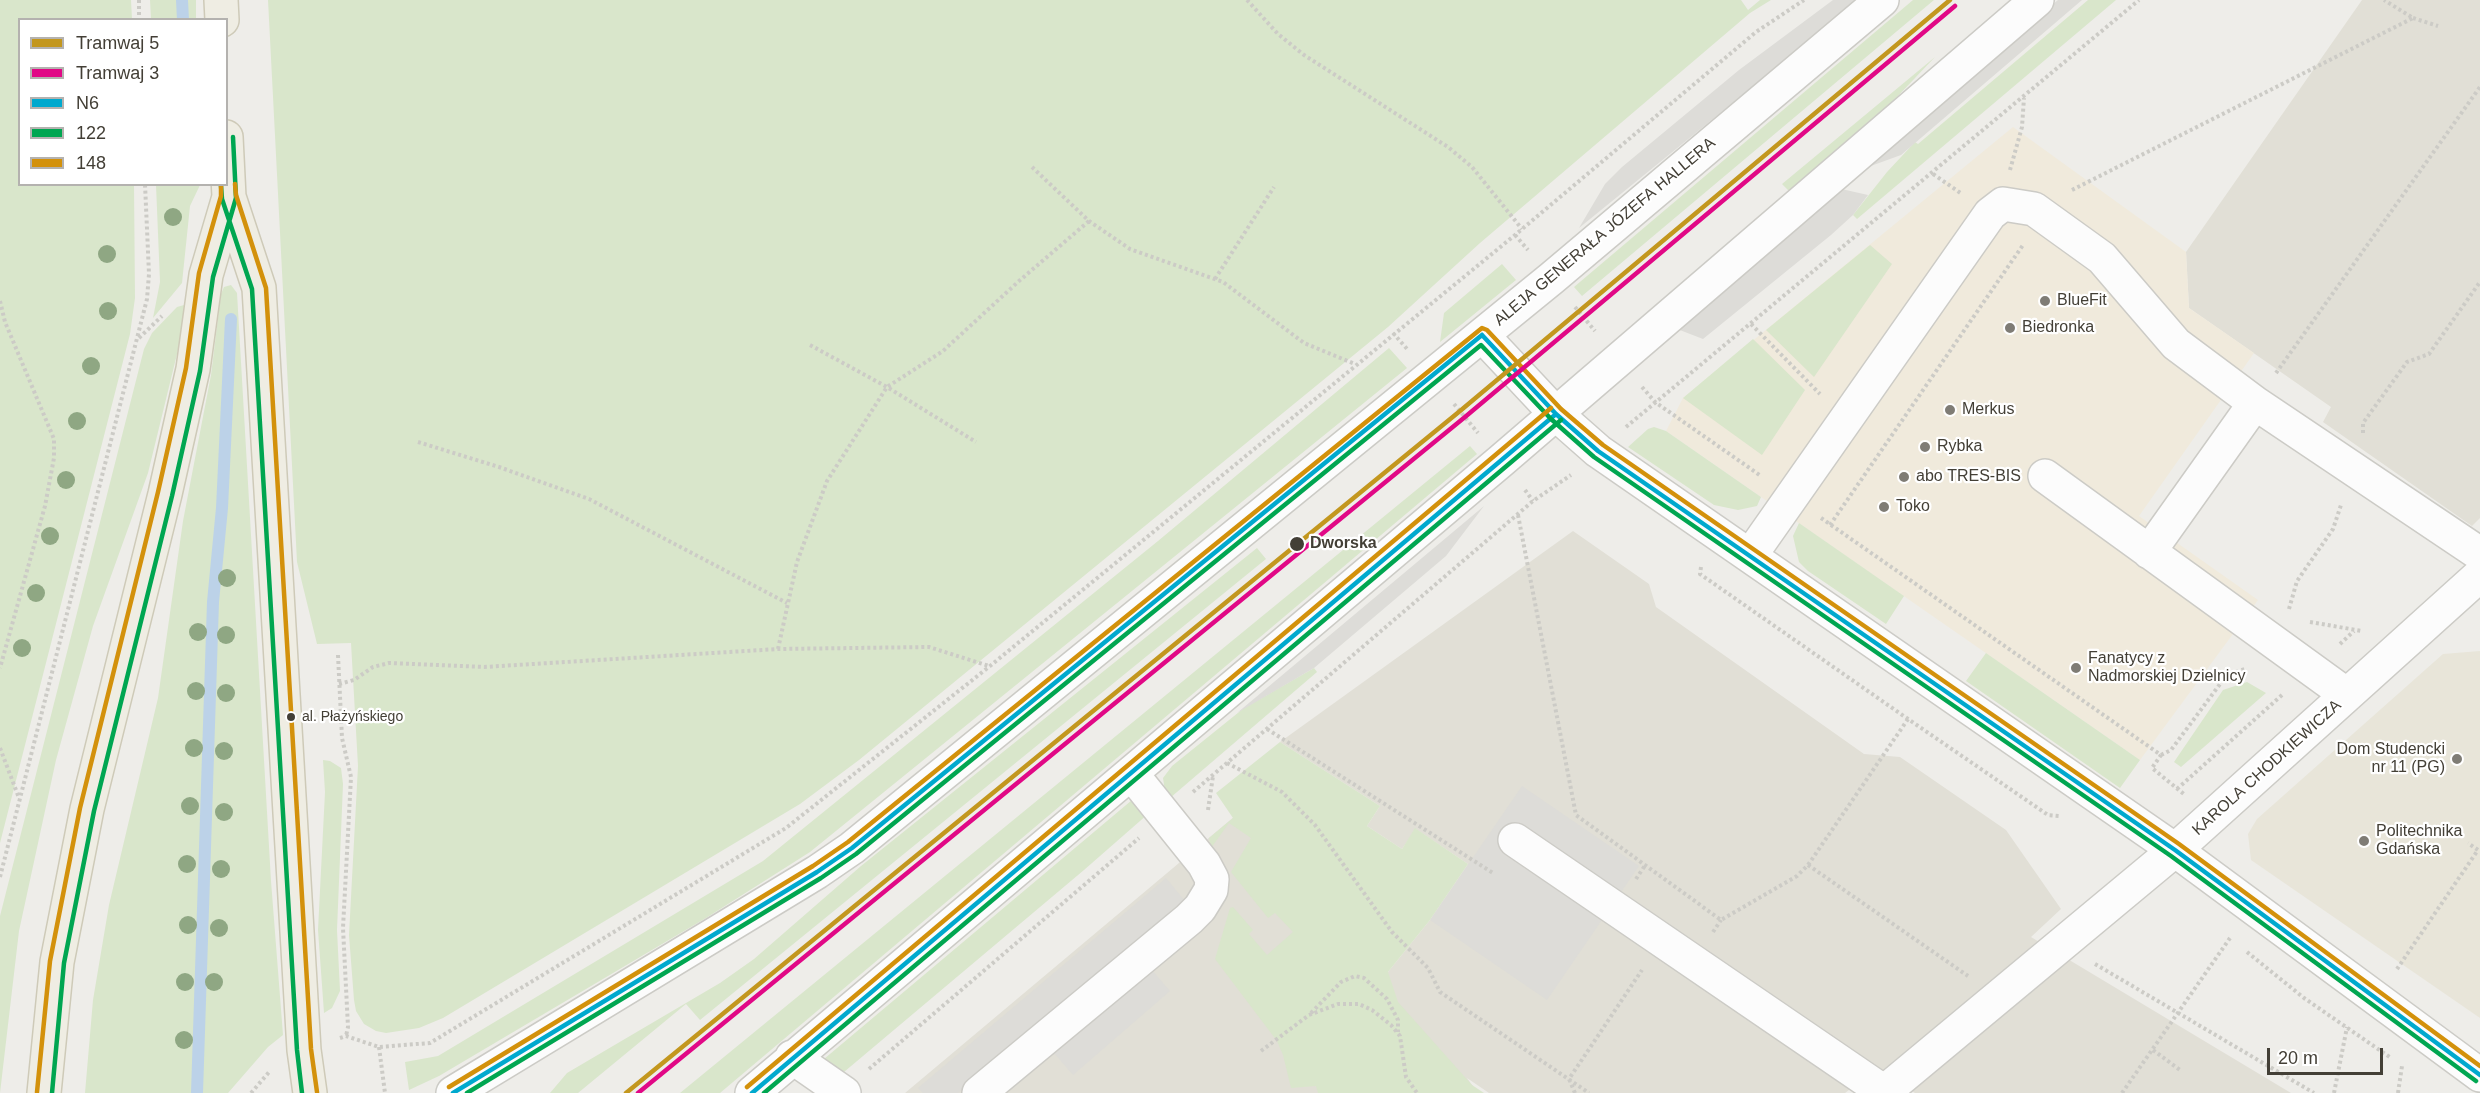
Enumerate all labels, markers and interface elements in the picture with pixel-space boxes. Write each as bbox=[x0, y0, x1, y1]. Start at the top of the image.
legend bbox=[18, 18, 228, 186]
text: Tramwaj 5 bbox=[76, 33, 159, 53]
text: Tramwaj 3 bbox=[76, 63, 159, 83]
text: N6 bbox=[76, 93, 99, 113]
text: 122 bbox=[76, 123, 106, 143]
street label: ALEJA GENERAŁA JÓZEFA HALLERA bbox=[1491, 134, 1719, 330]
text: 148 bbox=[76, 153, 106, 173]
place label: BlueFit bbox=[2057, 291, 2107, 311]
marker: BlueFit bbox=[2038, 294, 2052, 308]
place label: Biedronka bbox=[2022, 318, 2094, 338]
marker: Biedronka bbox=[2003, 321, 2017, 335]
place label: Merkus bbox=[1962, 400, 2014, 420]
marker: Merkus bbox=[1943, 403, 1957, 417]
place label: Rybka bbox=[1937, 437, 1982, 457]
marker: Rybka bbox=[1918, 440, 1932, 454]
place label: abo TRES-BIS bbox=[1916, 467, 2021, 487]
marker: abo TRES-BIS bbox=[1897, 470, 1911, 484]
place label: Toko bbox=[1896, 497, 1930, 517]
marker: Toko bbox=[1877, 500, 1891, 514]
place label: Dworska bbox=[1310, 534, 1377, 554]
marker: Dworska bbox=[1288, 535, 1306, 553]
place label: Fanatycy z Nadmorskiej Dzielnicy bbox=[2088, 649, 2245, 687]
marker: Fanatycy z Nadmorskiej Dzielnicy bbox=[2069, 661, 2083, 675]
street label: KAROLA CHODKIEWICZA bbox=[2189, 696, 2345, 840]
place label: al. Płażyńskiego bbox=[302, 709, 403, 725]
marker: al. Płażyńskiego bbox=[285, 711, 297, 723]
place label: Dom Studencki nr 11 (PG) bbox=[2337, 740, 2445, 778]
marker: Dom Studencki nr 11 (PG) bbox=[2450, 752, 2464, 766]
place label: Politechnika Gdańska bbox=[2376, 822, 2462, 860]
marker: Politechnika Gdańska bbox=[2357, 834, 2371, 848]
scale bar bbox=[2270, 1036, 2386, 1074]
text: 20 m bbox=[2278, 1048, 2318, 1068]

